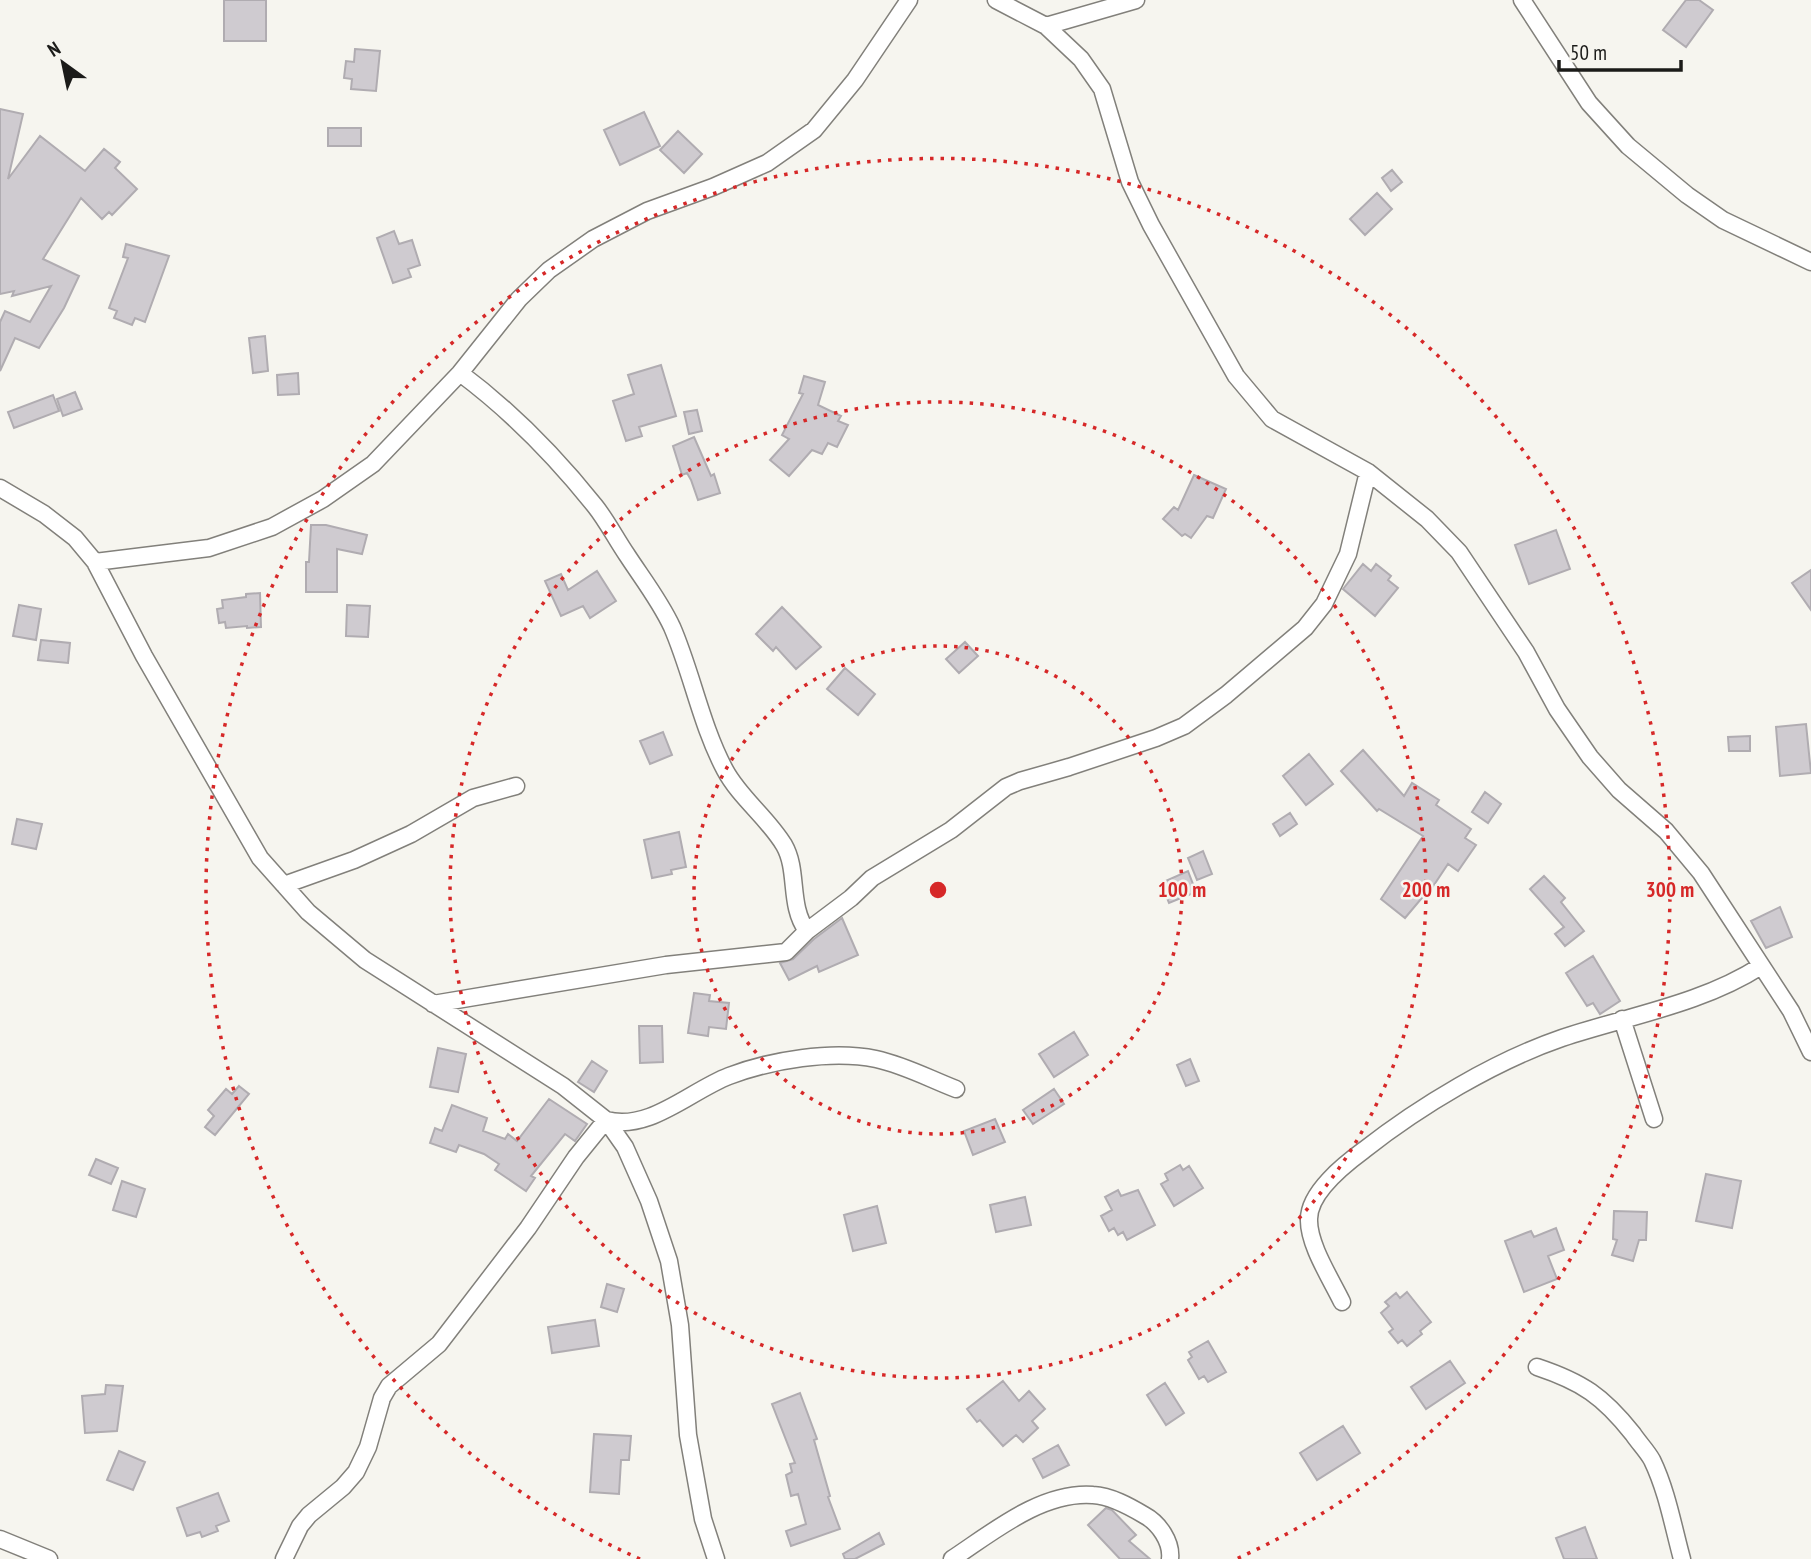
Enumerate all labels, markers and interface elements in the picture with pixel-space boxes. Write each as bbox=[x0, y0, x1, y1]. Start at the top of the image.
north arrow bbox=[28, 28, 98, 98]
scale bar bbox=[1559, 28, 1682, 72]
text: N bbox=[43, 36, 65, 62]
text: 50 m bbox=[1570, 39, 1607, 66]
text: 100 m bbox=[1158, 876, 1206, 903]
text: 200 m bbox=[1402, 876, 1450, 903]
text: 300 m bbox=[1646, 876, 1694, 903]
centre of rings bbox=[926, 878, 950, 902]

